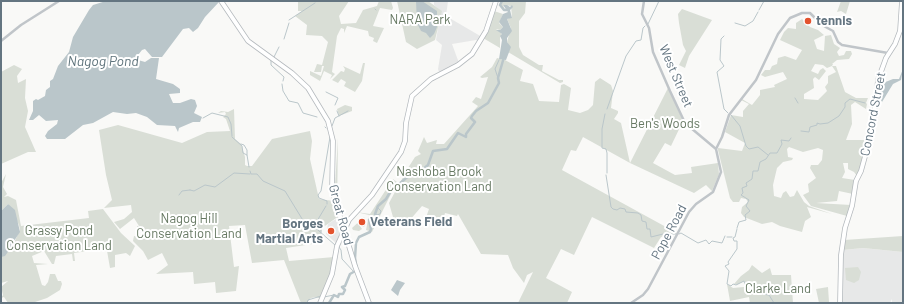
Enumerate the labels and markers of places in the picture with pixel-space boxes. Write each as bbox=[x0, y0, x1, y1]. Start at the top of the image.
place label: tennis bbox=[816, 13, 852, 29]
marker: tennis bbox=[803, 16, 813, 26]
place label: Veterans Field bbox=[370, 214, 452, 230]
place label: Borges Martial Arts bbox=[256, 216, 323, 247]
marker: Veterans Field bbox=[357, 217, 367, 227]
marker: Borges Martial Arts bbox=[326, 226, 336, 236]

